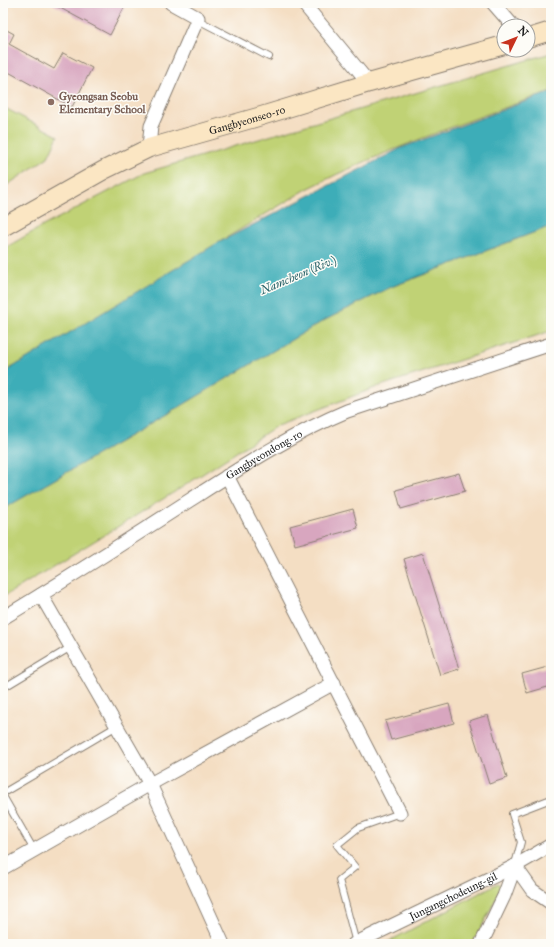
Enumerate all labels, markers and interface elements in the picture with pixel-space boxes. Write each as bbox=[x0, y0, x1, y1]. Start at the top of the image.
north arrow bbox=[496, 18, 536, 58]
text: N bbox=[515, 24, 531, 40]
place label: Gyeongsan Seobu Elementary School bbox=[59, 90, 147, 117]
marker: Gyeongsan Seobu Elementary School bbox=[46, 97, 56, 107]
street label: Gangbyeonseo-ro bbox=[207, 102, 287, 137]
water label: Namcheon (Riv.) bbox=[257, 253, 338, 298]
street label: Gangbyeondong-ro bbox=[223, 427, 305, 482]
street label: Jungangchodeung-gil bbox=[406, 869, 499, 924]

